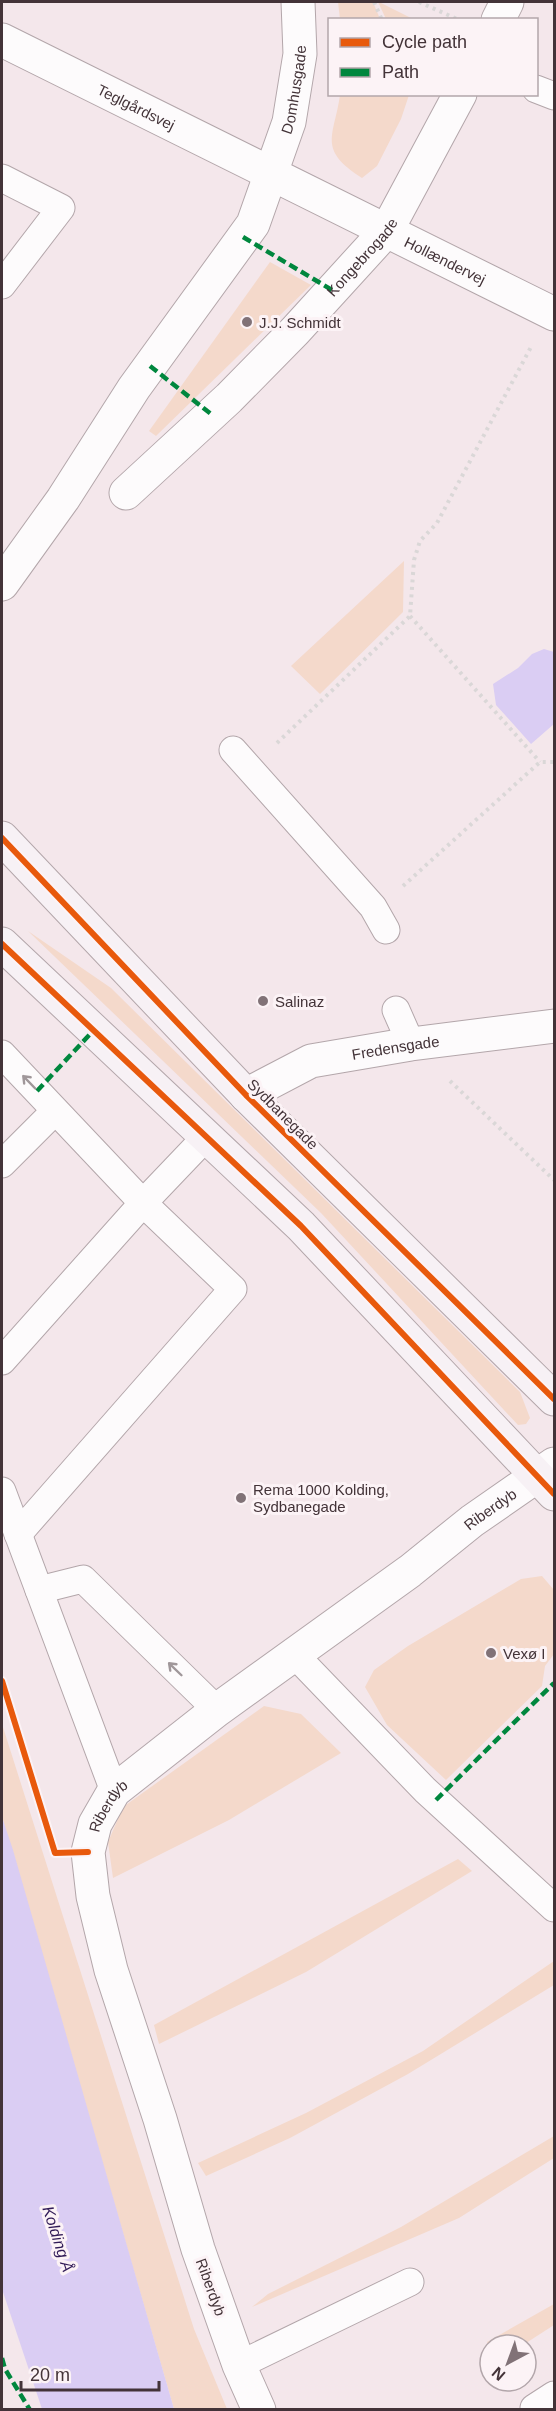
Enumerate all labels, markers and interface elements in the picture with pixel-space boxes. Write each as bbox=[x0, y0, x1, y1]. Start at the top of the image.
legend bbox=[328, 18, 538, 96]
text: Cycle path bbox=[382, 32, 467, 52]
street label: Domhusgade bbox=[277, 45, 308, 136]
text: Path bbox=[382, 62, 419, 82]
street label: Teglgårdsvej bbox=[95, 80, 178, 133]
street label: Kongebrogade bbox=[323, 215, 400, 299]
street label: Hollændervej bbox=[402, 233, 489, 287]
place label: J.J. Schmidt bbox=[259, 314, 342, 331]
marker: J.J. Schmidt bbox=[240, 315, 254, 329]
place label: Salinaz bbox=[275, 993, 324, 1010]
marker: Salinaz bbox=[256, 994, 270, 1008]
street label: Fredensgade bbox=[350, 1032, 440, 1062]
one-way arrow bbox=[21, 1075, 36, 1090]
street label: Sydbanegade bbox=[244, 1075, 322, 1153]
place label: Rema 1000 Kolding, Sydbanegade bbox=[253, 1481, 389, 1515]
street label: Riberdyb bbox=[460, 1485, 519, 1533]
marker: Rema 1000 Kolding, Sydbanegade bbox=[234, 1491, 248, 1505]
place label: Vexø I bbox=[503, 1645, 546, 1662]
marker: Vexø I bbox=[484, 1646, 498, 1660]
one-way arrow bbox=[167, 1662, 182, 1677]
street label: Riberdyb bbox=[85, 1776, 130, 1834]
water label: Kolding Å bbox=[39, 2203, 78, 2274]
street label: Riberdyb bbox=[193, 2256, 229, 2318]
north arrow bbox=[478, 2333, 538, 2393]
scale bar bbox=[21, 2354, 159, 2392]
text: N bbox=[489, 2364, 508, 2384]
text: 20 m bbox=[30, 2365, 70, 2385]

